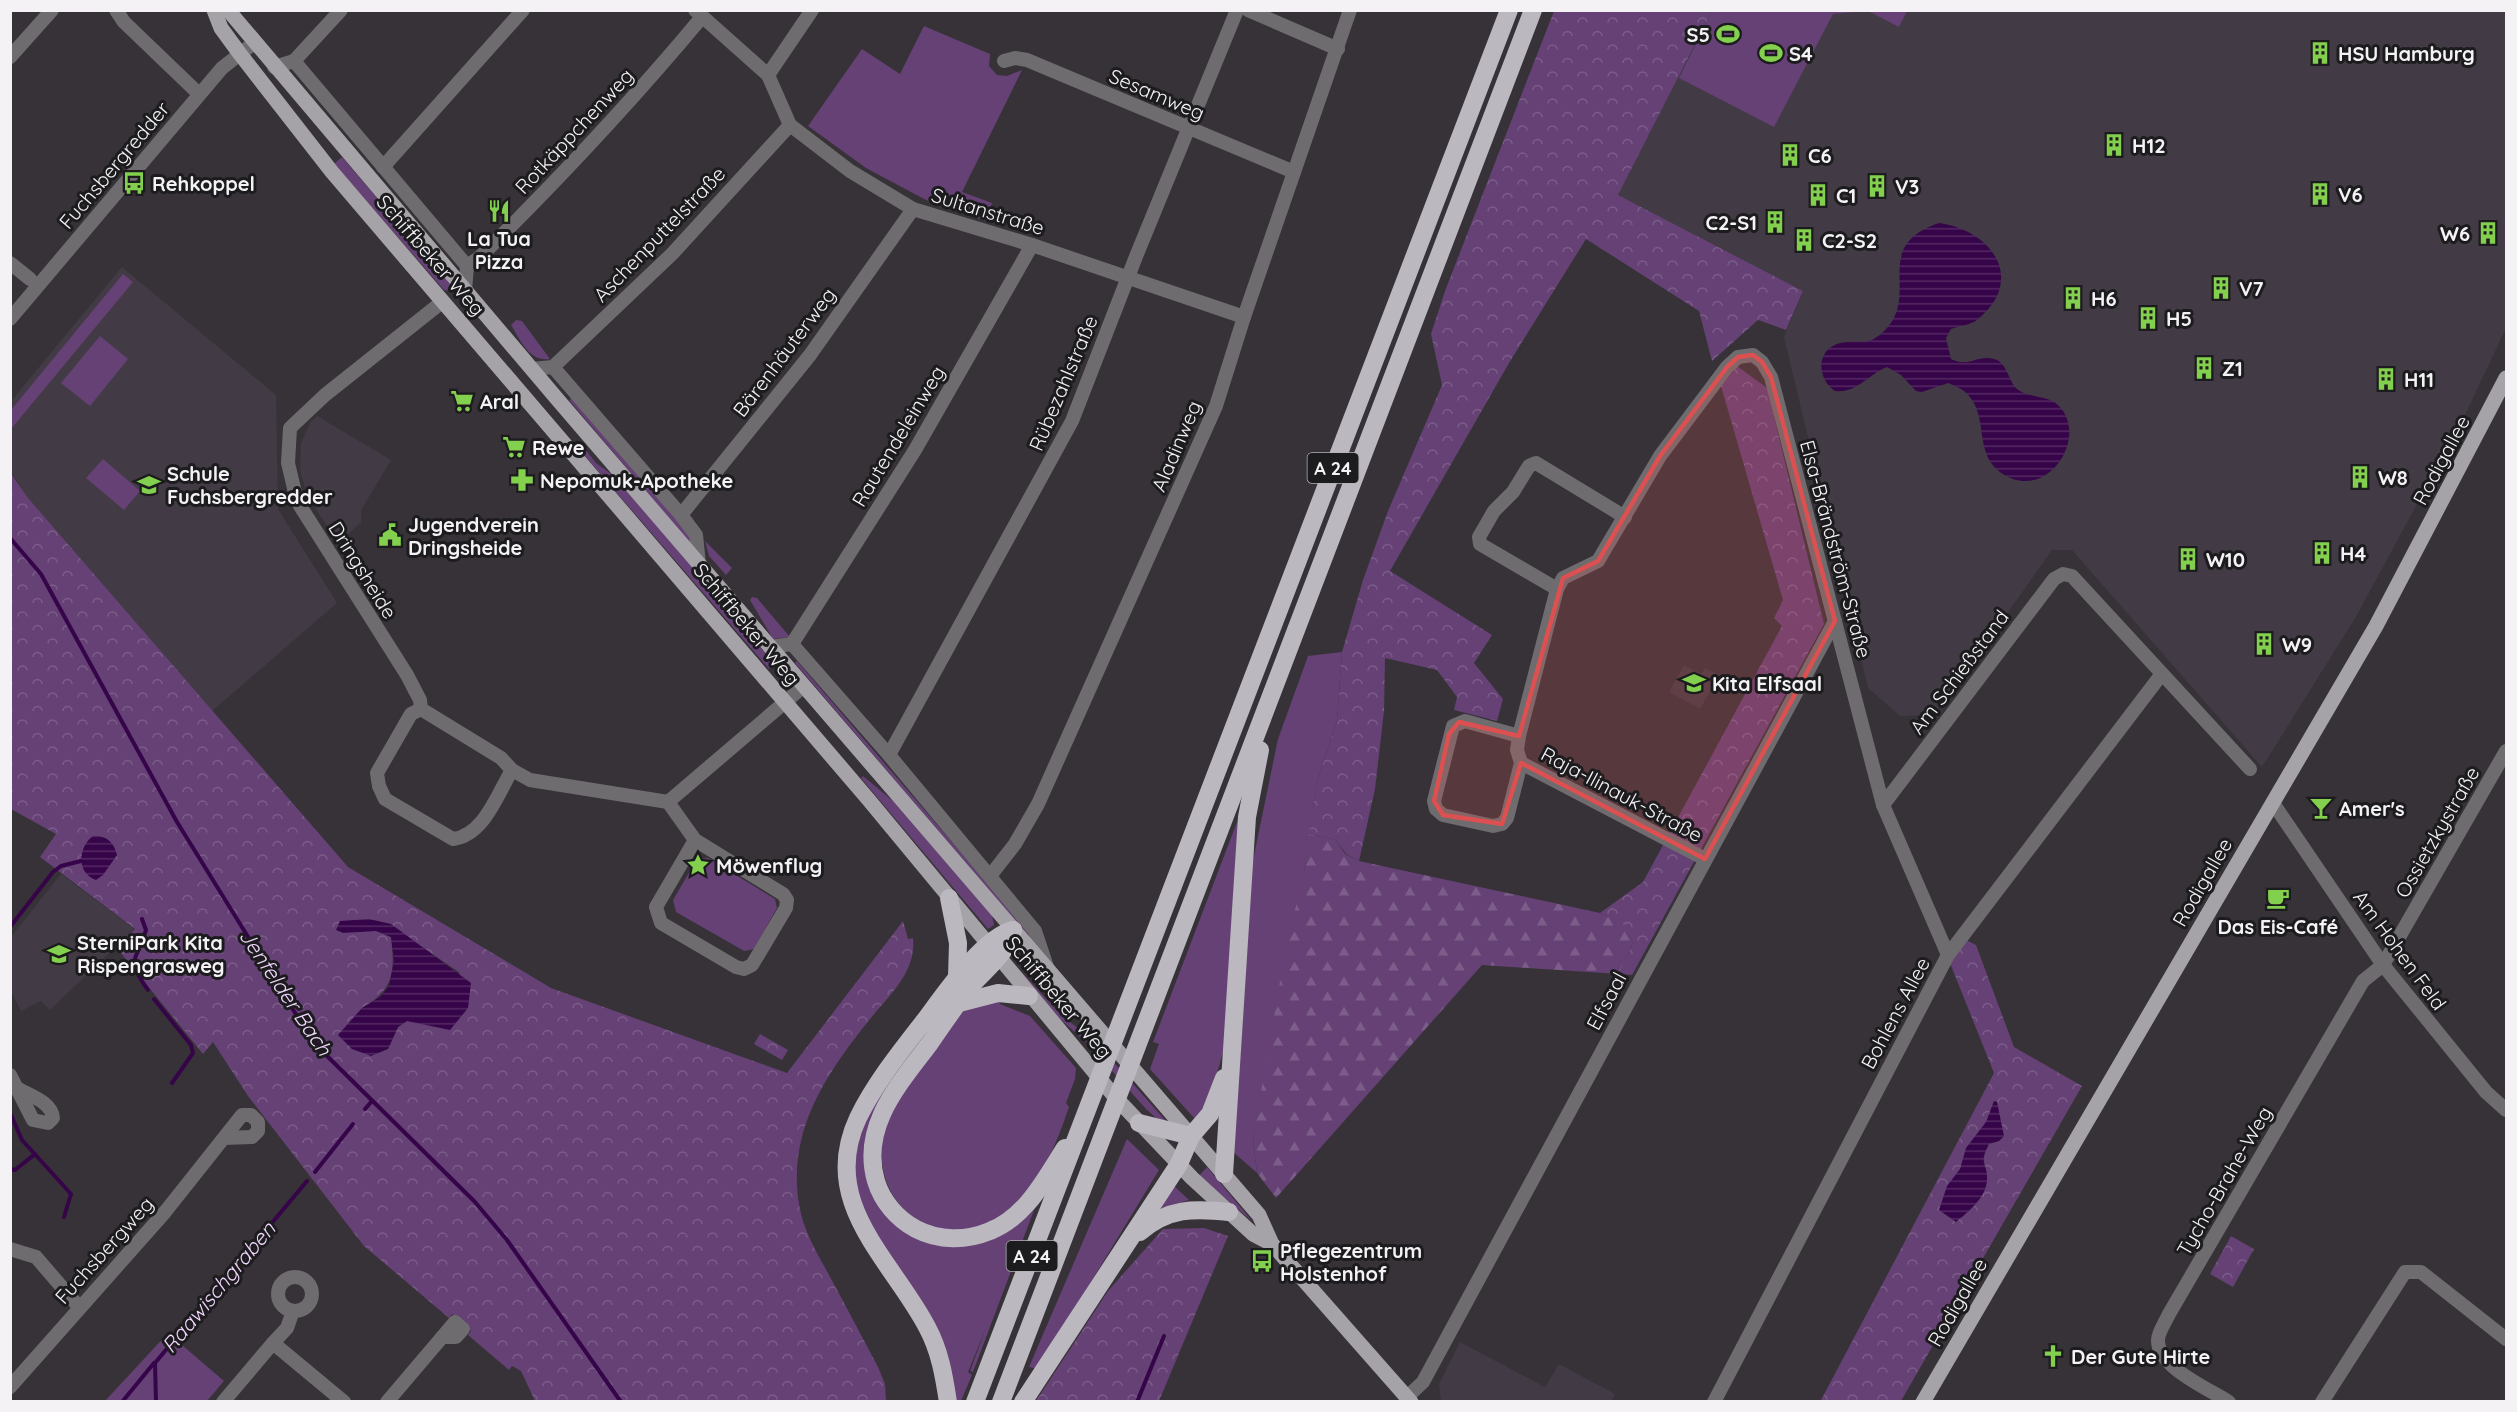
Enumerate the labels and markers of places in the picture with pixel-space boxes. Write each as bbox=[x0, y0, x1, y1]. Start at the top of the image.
sports icon: S5 bbox=[1715, 21, 1741, 47]
place label: S5 bbox=[1687, 22, 1710, 47]
sports icon: S4 bbox=[1758, 40, 1784, 66]
building icon: HSU Hamburg bbox=[2307, 40, 2333, 66]
place label: S4 bbox=[1789, 41, 1813, 66]
place label: HSU Hamburg bbox=[2338, 41, 2475, 66]
building icon: H12 bbox=[2101, 132, 2127, 158]
place label: H12 bbox=[2132, 133, 2166, 158]
building icon: C6 bbox=[1777, 142, 1803, 168]
place label: C6 bbox=[1808, 143, 1832, 168]
bus stop icon: Rehkoppel bbox=[121, 170, 147, 196]
place label: Rehkoppel bbox=[152, 171, 255, 196]
building icon: V3 bbox=[1864, 173, 1890, 199]
place label: V3 bbox=[1895, 174, 1919, 199]
building icon: V6 bbox=[2307, 181, 2333, 207]
building icon: C1 bbox=[1805, 182, 1831, 208]
place label: V6 bbox=[2338, 182, 2363, 207]
place label: C1 bbox=[1836, 183, 1856, 208]
restaurant icon: La Tua Pizza bbox=[486, 198, 512, 224]
building icon: C2-S1 bbox=[1762, 209, 1788, 235]
place label: C2-S1 bbox=[1705, 210, 1757, 235]
building icon: W6 bbox=[2475, 220, 2501, 246]
place label: W6 bbox=[2440, 221, 2470, 246]
place label: La Tua Pizza bbox=[467, 226, 531, 274]
building icon: C2-S2 bbox=[1791, 227, 1817, 253]
place label: C2-S2 bbox=[1822, 228, 1877, 253]
building icon: V7 bbox=[2208, 275, 2234, 301]
place label: V7 bbox=[2239, 276, 2264, 301]
building icon: H6 bbox=[2060, 285, 2086, 311]
place label: H6 bbox=[2091, 286, 2116, 311]
building icon: H5 bbox=[2135, 305, 2161, 331]
place label: H5 bbox=[2166, 306, 2192, 331]
building icon: Z1 bbox=[2191, 355, 2217, 381]
place label: Z1 bbox=[2222, 356, 2243, 381]
building icon: H11 bbox=[2373, 366, 2399, 392]
place label: H11 bbox=[2404, 367, 2434, 392]
supermarket icon: Aral bbox=[449, 388, 475, 414]
place label: Aral bbox=[480, 389, 519, 414]
supermarket icon: Rewe bbox=[501, 434, 527, 460]
place label: Rewe bbox=[532, 435, 585, 460]
place label: Schule Fuchsbergredder bbox=[167, 461, 333, 509]
building icon: W8 bbox=[2347, 464, 2373, 490]
place label: W8 bbox=[2378, 465, 2408, 490]
pharmacy icon: Nepomuk-Apotheke bbox=[509, 467, 535, 493]
place label: Nepomuk-Apotheke bbox=[540, 468, 733, 493]
school or university icon: Schule Fuchsbergredder bbox=[136, 472, 162, 498]
place label: Jugendverein Dringsheide bbox=[408, 512, 539, 560]
public building icon: Jugendverein Dringsheide bbox=[377, 522, 403, 548]
building icon: H4 bbox=[2309, 540, 2335, 566]
place label: H4 bbox=[2340, 541, 2366, 566]
building icon: W10 bbox=[2175, 546, 2201, 572]
place label: W10 bbox=[2206, 547, 2245, 572]
building icon: W9 bbox=[2251, 631, 2277, 657]
place label: W9 bbox=[2282, 632, 2312, 657]
school or university icon: Kita Elfsaal bbox=[1681, 670, 1707, 696]
place label: Kita Elfsaal bbox=[1712, 671, 1822, 696]
bar icon: Amer's bbox=[2308, 795, 2334, 821]
place label: Amer's bbox=[2339, 796, 2405, 821]
place icon: Möwenflug bbox=[685, 852, 711, 878]
place label: Möwenflug bbox=[716, 853, 822, 878]
cafe icon: Das Eis-Café bbox=[2265, 885, 2291, 911]
place label: Das Eis-Café bbox=[2218, 914, 2338, 939]
place label: SterniPark Kita Rispengrasweg bbox=[77, 930, 225, 978]
school or university icon: SterniPark Kita Rispengrasweg bbox=[46, 941, 72, 967]
place label: Pflegezentrum Holstenhof bbox=[1280, 1238, 1422, 1286]
bus stop icon: Pflegezentrum Holstenhof bbox=[1249, 1248, 1275, 1274]
church icon: Der Gute Hirte bbox=[2040, 1343, 2066, 1369]
place label: Der Gute Hirte bbox=[2071, 1344, 2210, 1369]

